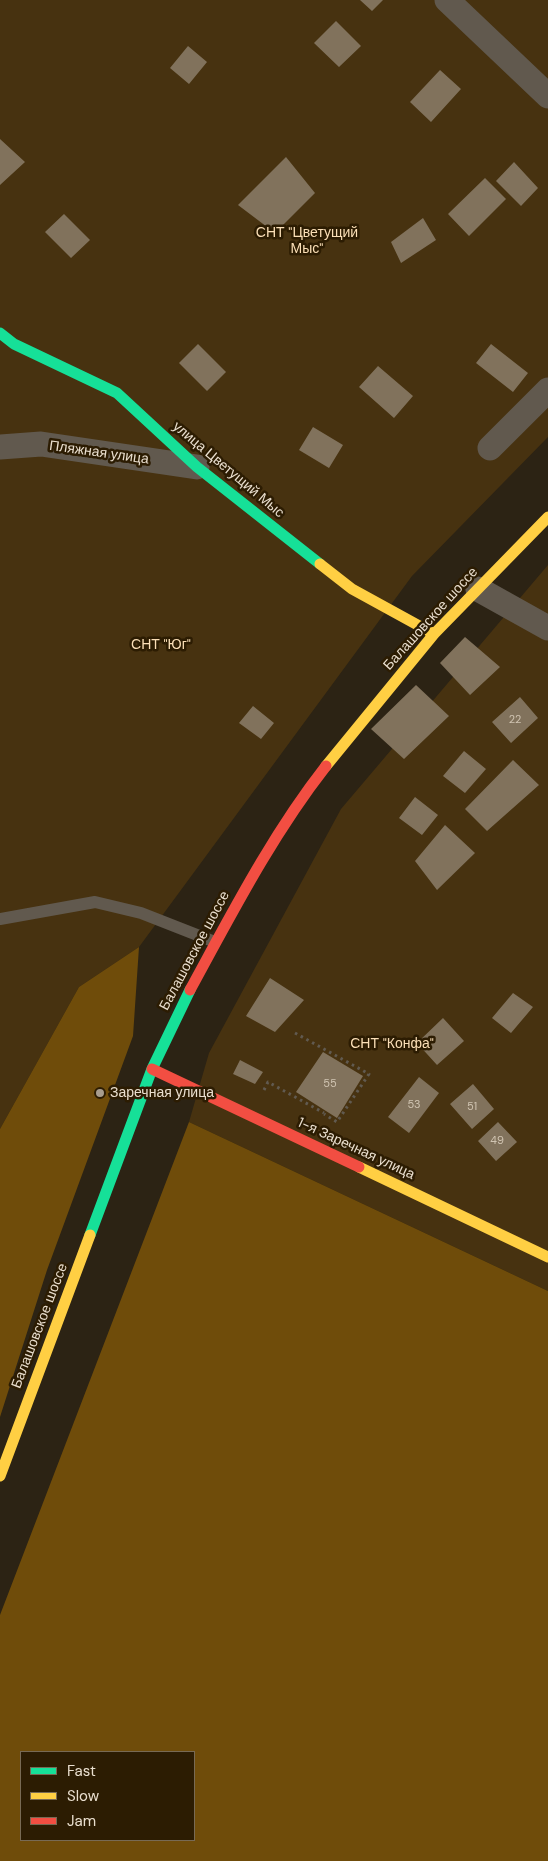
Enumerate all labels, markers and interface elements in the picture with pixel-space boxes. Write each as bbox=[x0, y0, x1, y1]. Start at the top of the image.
park label: СНТ "Цветущий Мыс" bbox=[256, 225, 358, 258]
street label: улица Цветущий Мыс bbox=[169, 418, 287, 522]
street label: Пляжная улица bbox=[48, 438, 150, 468]
street label: Балашовское шоссе bbox=[380, 564, 482, 674]
park label: СНТ "Юг" bbox=[131, 637, 191, 653]
house number: 22 bbox=[509, 713, 521, 727]
street label: Балашовское шоссе bbox=[156, 889, 234, 1013]
park label: СНТ "Конфа" bbox=[350, 1036, 434, 1052]
house number: 55 bbox=[323, 1077, 337, 1091]
place label: Заречная улица bbox=[110, 1085, 214, 1101]
marker: Заречная улица bbox=[94, 1087, 106, 1099]
house number: 53 bbox=[407, 1098, 421, 1112]
house number: 51 bbox=[467, 1100, 477, 1114]
street label: 1-я Заречная улица bbox=[295, 1115, 417, 1183]
house number: 49 bbox=[490, 1134, 504, 1148]
street label: Балашовское шоссе bbox=[8, 1261, 72, 1391]
legend bbox=[20, 1751, 195, 1841]
text: Fast bbox=[67, 1761, 96, 1781]
text: Slow bbox=[67, 1786, 99, 1806]
text: Jam bbox=[67, 1811, 96, 1831]

